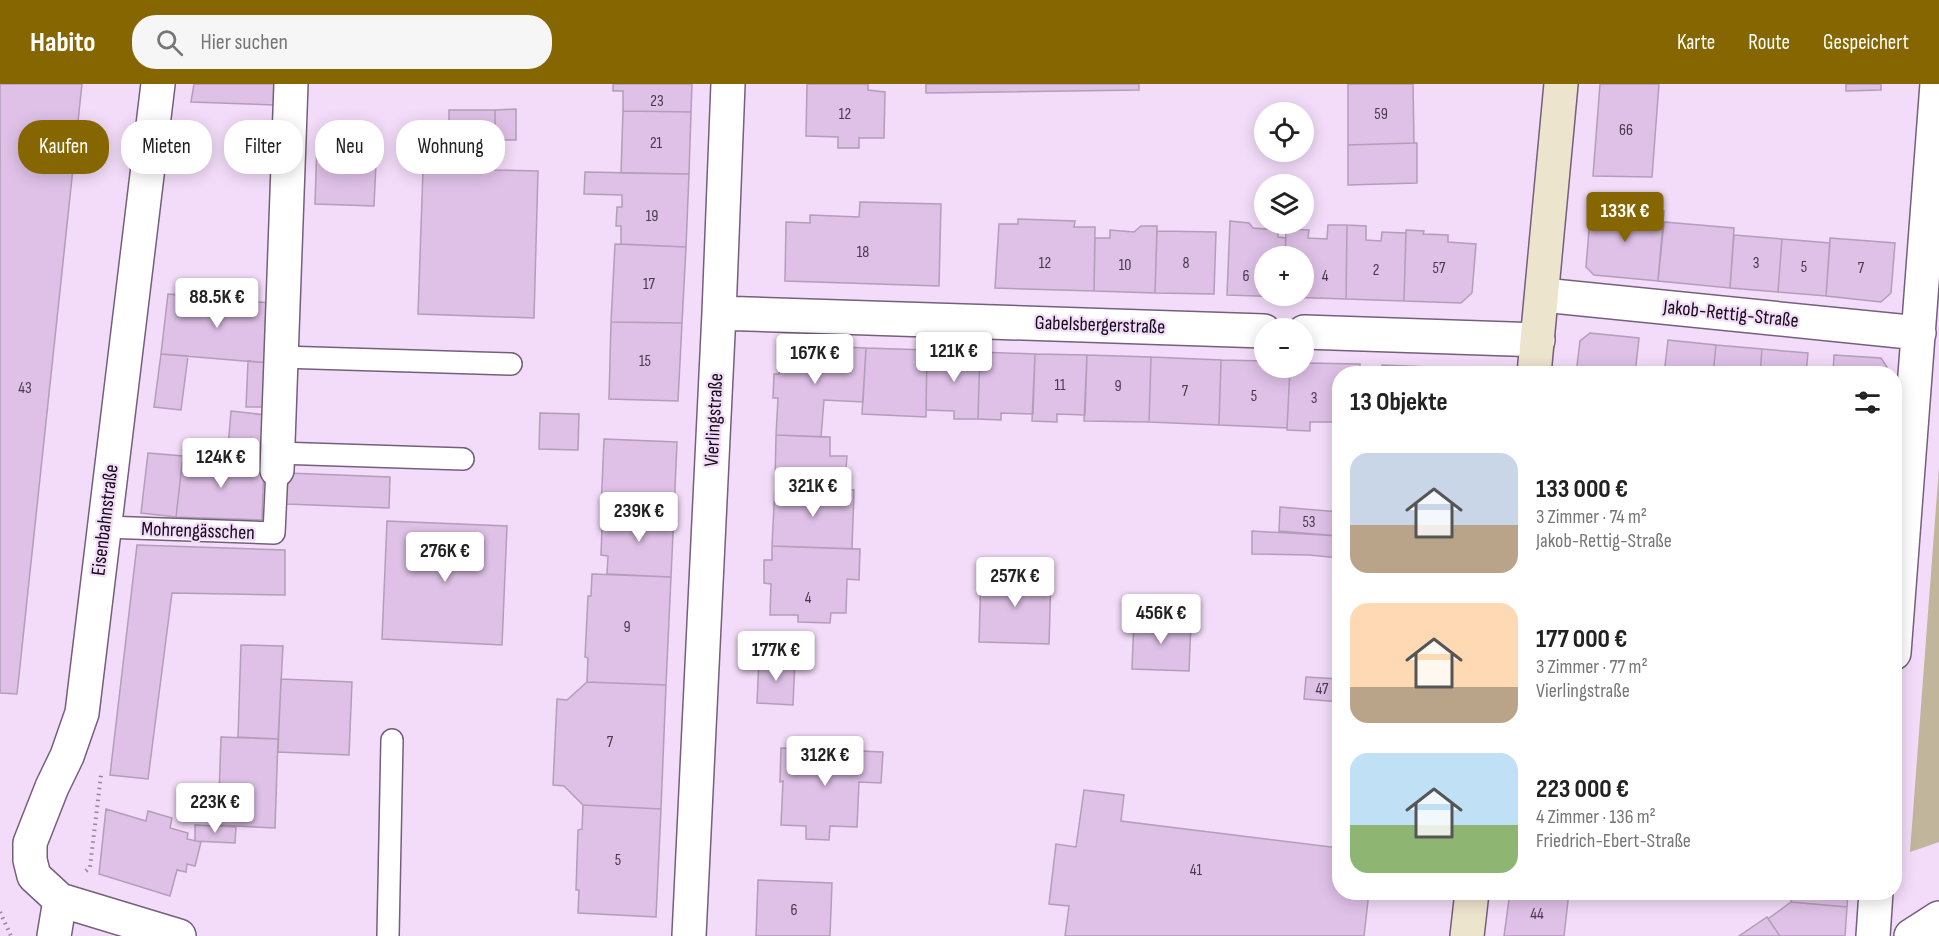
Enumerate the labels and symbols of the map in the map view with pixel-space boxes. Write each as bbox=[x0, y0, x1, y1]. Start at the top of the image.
house number: 23 bbox=[650, 92, 664, 111]
house number: 12 bbox=[839, 105, 851, 124]
house number: 59 bbox=[1374, 105, 1388, 124]
house number: 66 bbox=[1619, 121, 1633, 140]
house number: 21 bbox=[650, 134, 663, 153]
pin: 133K € bbox=[1576, 192, 1674, 243]
house number: 19 bbox=[646, 207, 658, 226]
house number: 18 bbox=[857, 243, 869, 262]
house number: 12 bbox=[1039, 254, 1051, 273]
house number: 8 bbox=[1182, 254, 1190, 273]
house number: 3 bbox=[1753, 254, 1759, 273]
house number: 10 bbox=[1119, 256, 1131, 275]
house number: 5 bbox=[1801, 258, 1807, 277]
house number: 57 bbox=[1433, 259, 1446, 278]
house number: 7 bbox=[1858, 259, 1865, 278]
house number: 2 bbox=[1373, 261, 1379, 280]
house number: 6 bbox=[1242, 267, 1250, 286]
house number: 4 bbox=[1322, 267, 1329, 286]
house number: 17 bbox=[643, 275, 656, 294]
pin: 88.5K € bbox=[162, 278, 272, 329]
street label: Jakob-Rettig-Straße bbox=[1661, 295, 1800, 333]
street label: Gabelsbergerstraße bbox=[1034, 311, 1166, 339]
pin: 121K € bbox=[905, 332, 1003, 383]
pin: 167K € bbox=[766, 334, 864, 385]
house number: 15 bbox=[639, 352, 651, 371]
street label: Vierlingstraße bbox=[700, 373, 728, 467]
house number: 11 bbox=[1054, 376, 1066, 395]
house number: 9 bbox=[1114, 377, 1122, 396]
house number: 43 bbox=[18, 379, 32, 398]
house number: 7 bbox=[1182, 382, 1189, 401]
house number: 5 bbox=[1251, 387, 1257, 406]
house number: 3 bbox=[1311, 389, 1317, 408]
pin: 124K € bbox=[172, 438, 270, 489]
street label: Eisenbahnstraße bbox=[86, 463, 124, 577]
pin: 321K € bbox=[764, 467, 862, 518]
pin: 239K € bbox=[590, 492, 688, 543]
house number: 53 bbox=[1302, 513, 1316, 532]
street label: Mohrengässchen bbox=[141, 517, 255, 545]
pin: 276K € bbox=[396, 532, 494, 583]
pin: 257K € bbox=[966, 557, 1064, 608]
house number: 4 bbox=[805, 589, 812, 608]
pin: 456K € bbox=[1112, 594, 1210, 645]
house number: 9 bbox=[623, 618, 631, 637]
pin: 177K € bbox=[727, 631, 825, 682]
house number: 47 bbox=[1316, 680, 1329, 699]
house number: 7 bbox=[607, 733, 614, 752]
pin: 312K € bbox=[776, 736, 874, 787]
pin: 223K € bbox=[166, 783, 264, 834]
house number: 5 bbox=[615, 851, 621, 870]
house number: 41 bbox=[1190, 861, 1203, 880]
house number: 6 bbox=[790, 901, 798, 920]
house number: 44 bbox=[1530, 905, 1544, 924]

